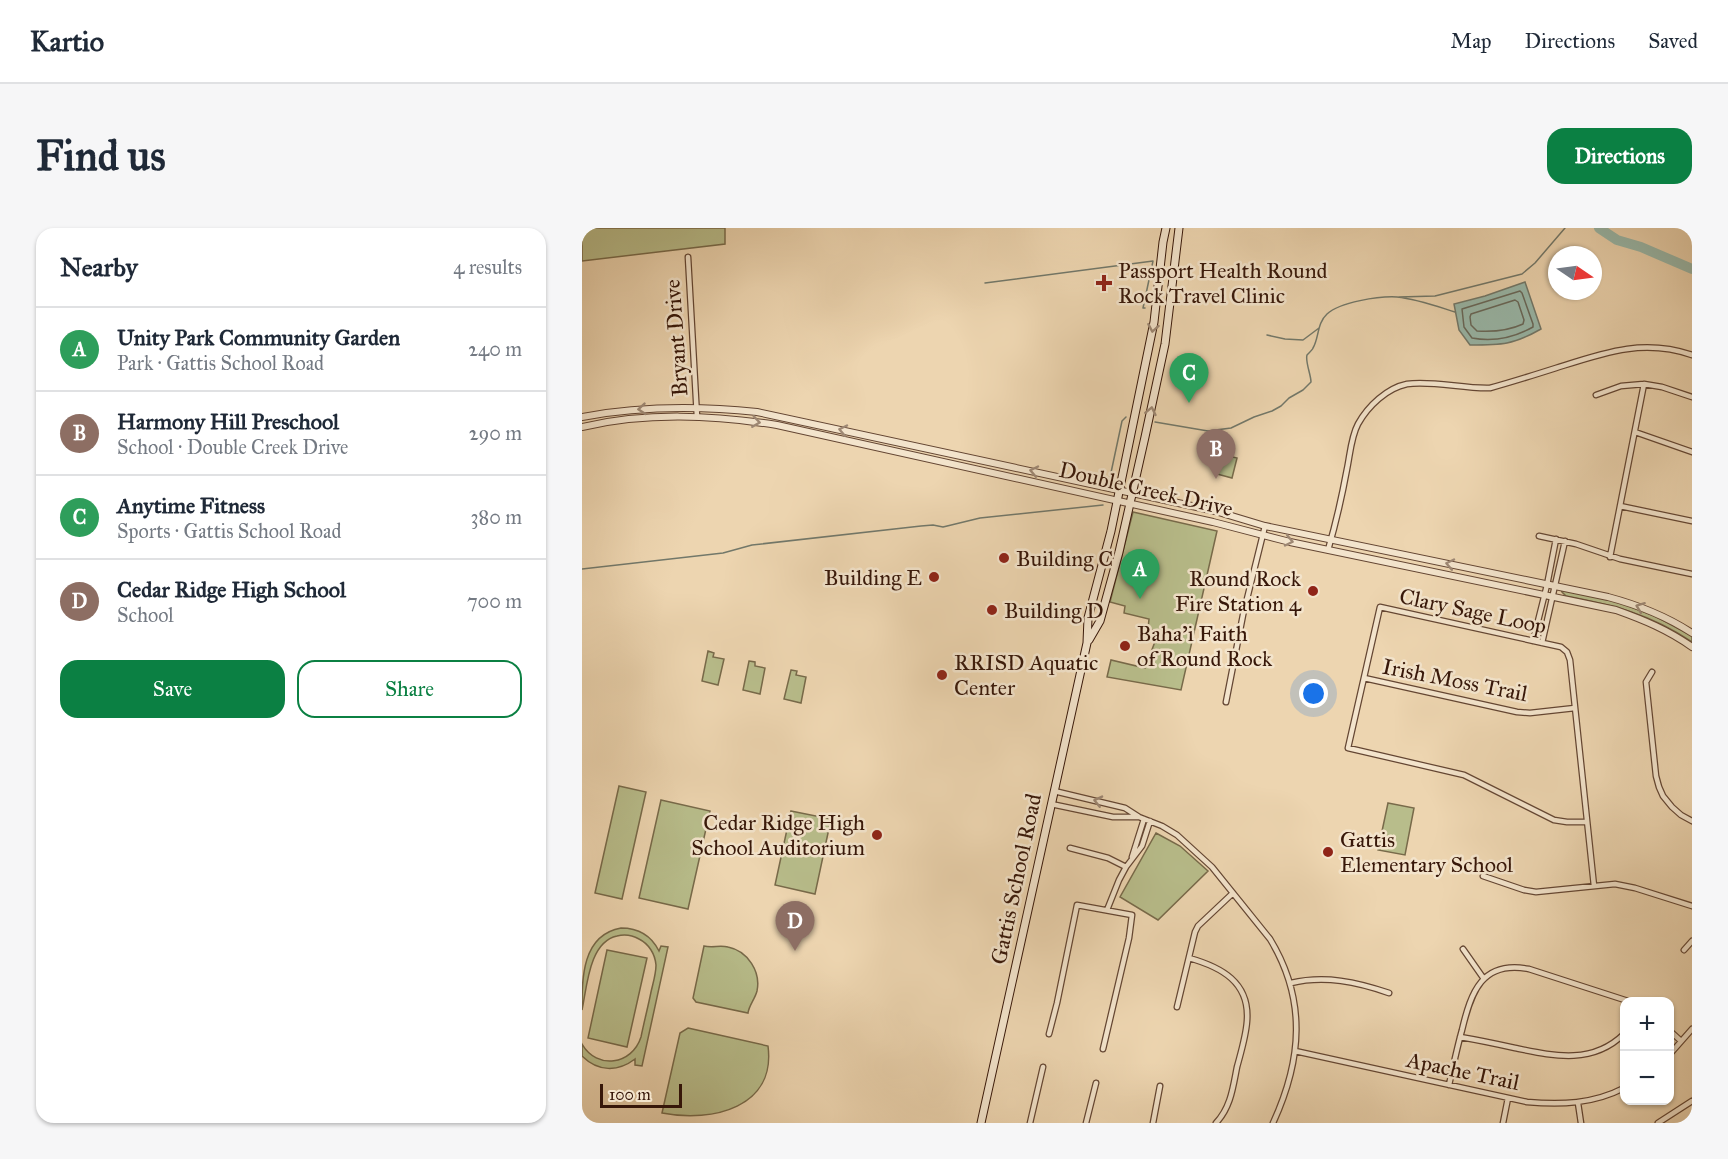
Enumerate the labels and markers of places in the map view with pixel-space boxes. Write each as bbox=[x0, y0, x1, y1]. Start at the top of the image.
place label: Passport Health Round Rock Travel Clinic bbox=[1118, 257, 1328, 309]
marker: Passport Health Round Rock Travel Clinic bbox=[1095, 274, 1113, 292]
pin: C bbox=[1170, 354, 1208, 403]
pin: B bbox=[1196, 430, 1236, 479]
place label: Building C bbox=[1016, 545, 1113, 572]
pin: A bbox=[1120, 550, 1160, 599]
marker: Building C bbox=[997, 551, 1011, 565]
place label: Building E bbox=[824, 564, 922, 591]
place label: Round Rock Fire Station 4 bbox=[1175, 565, 1302, 617]
marker: Building E bbox=[927, 570, 941, 584]
marker: Round Rock Fire Station 4 bbox=[1306, 584, 1320, 598]
place label: Building D bbox=[1004, 597, 1104, 624]
marker: Building D bbox=[985, 603, 999, 617]
place label: Baha'i Faith of Round Rock bbox=[1137, 620, 1273, 672]
marker: Baha'i Faith of Round Rock bbox=[1118, 639, 1132, 653]
place label: RRISD Aquatic Center bbox=[954, 649, 1098, 701]
marker: RRISD Aquatic Center bbox=[935, 668, 949, 682]
place label: Cedar Ridge High School Auditorium bbox=[691, 809, 865, 861]
place label: Gattis Elementary School bbox=[1340, 826, 1513, 878]
marker: Cedar Ridge High School Auditorium bbox=[870, 828, 884, 842]
marker: Gattis Elementary School bbox=[1321, 845, 1335, 859]
pin: D bbox=[776, 902, 814, 951]

